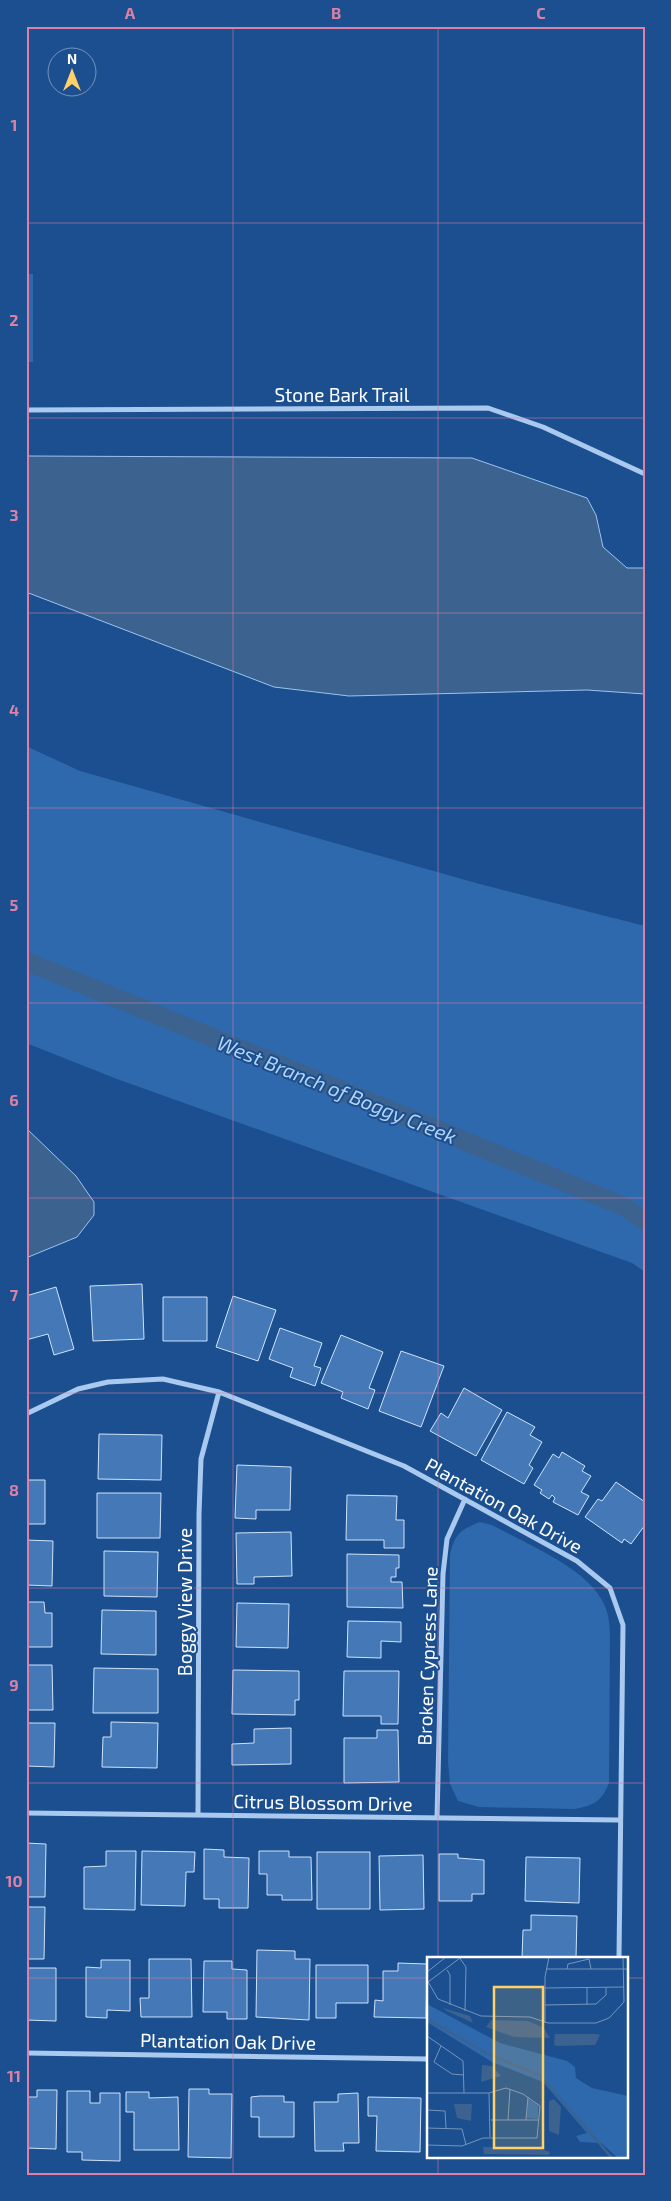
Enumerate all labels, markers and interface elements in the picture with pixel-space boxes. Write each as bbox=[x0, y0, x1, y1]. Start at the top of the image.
text: A bbox=[125, 3, 136, 22]
text: B bbox=[331, 3, 341, 22]
text: C bbox=[536, 3, 546, 22]
north arrow bbox=[48, 48, 98, 98]
text: N bbox=[67, 50, 77, 67]
text: 1 bbox=[11, 115, 17, 134]
text: 2 bbox=[9, 310, 19, 329]
street label: Stone Bark Trail bbox=[275, 383, 410, 406]
text: 3 bbox=[9, 505, 19, 524]
text: 4 bbox=[9, 700, 19, 719]
text: 5 bbox=[10, 895, 19, 914]
water label: West Branch of Boggy Creek bbox=[214, 1030, 460, 1149]
text: 6 bbox=[9, 1090, 19, 1109]
text: 7 bbox=[10, 1285, 19, 1304]
street label: Plantation Oak Drive bbox=[421, 1452, 587, 1558]
text: 8 bbox=[9, 1480, 19, 1499]
street label: Boggy View Drive bbox=[173, 1528, 196, 1676]
street label: Broken Cypress Lane bbox=[412, 1566, 442, 1746]
text: 9 bbox=[9, 1675, 19, 1694]
street label: Citrus Blossom Drive bbox=[233, 1789, 413, 1815]
text: 10 bbox=[5, 1871, 23, 1890]
inset map bbox=[427, 1957, 628, 2158]
street label: Plantation Oak Drive bbox=[140, 2028, 316, 2054]
text: 11 bbox=[7, 2066, 21, 2085]

